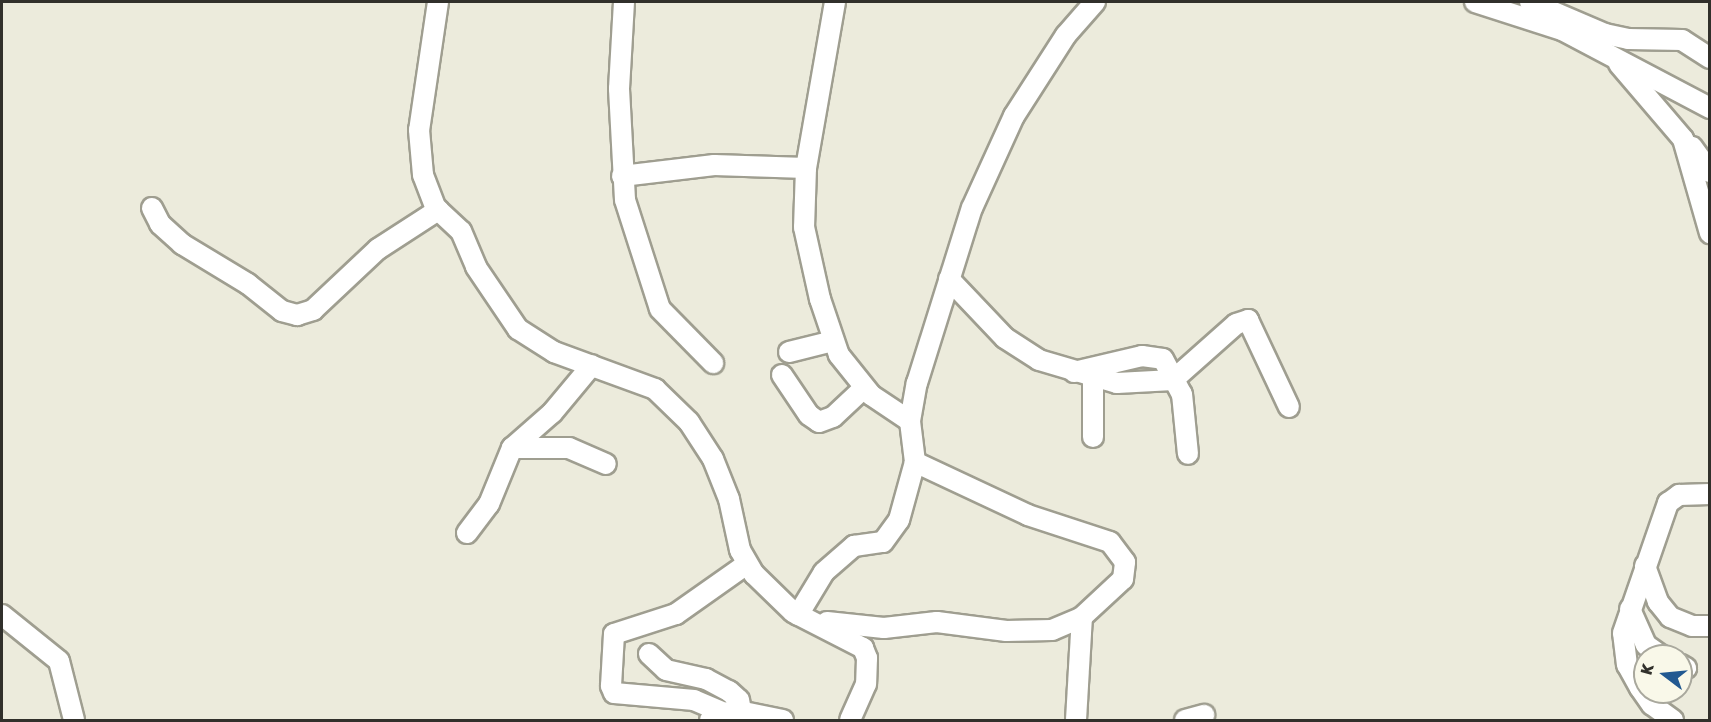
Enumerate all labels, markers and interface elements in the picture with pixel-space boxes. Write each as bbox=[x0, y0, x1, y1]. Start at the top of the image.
north arrow bbox=[1633, 644, 1693, 704]
text: K bbox=[1637, 662, 1658, 677]

